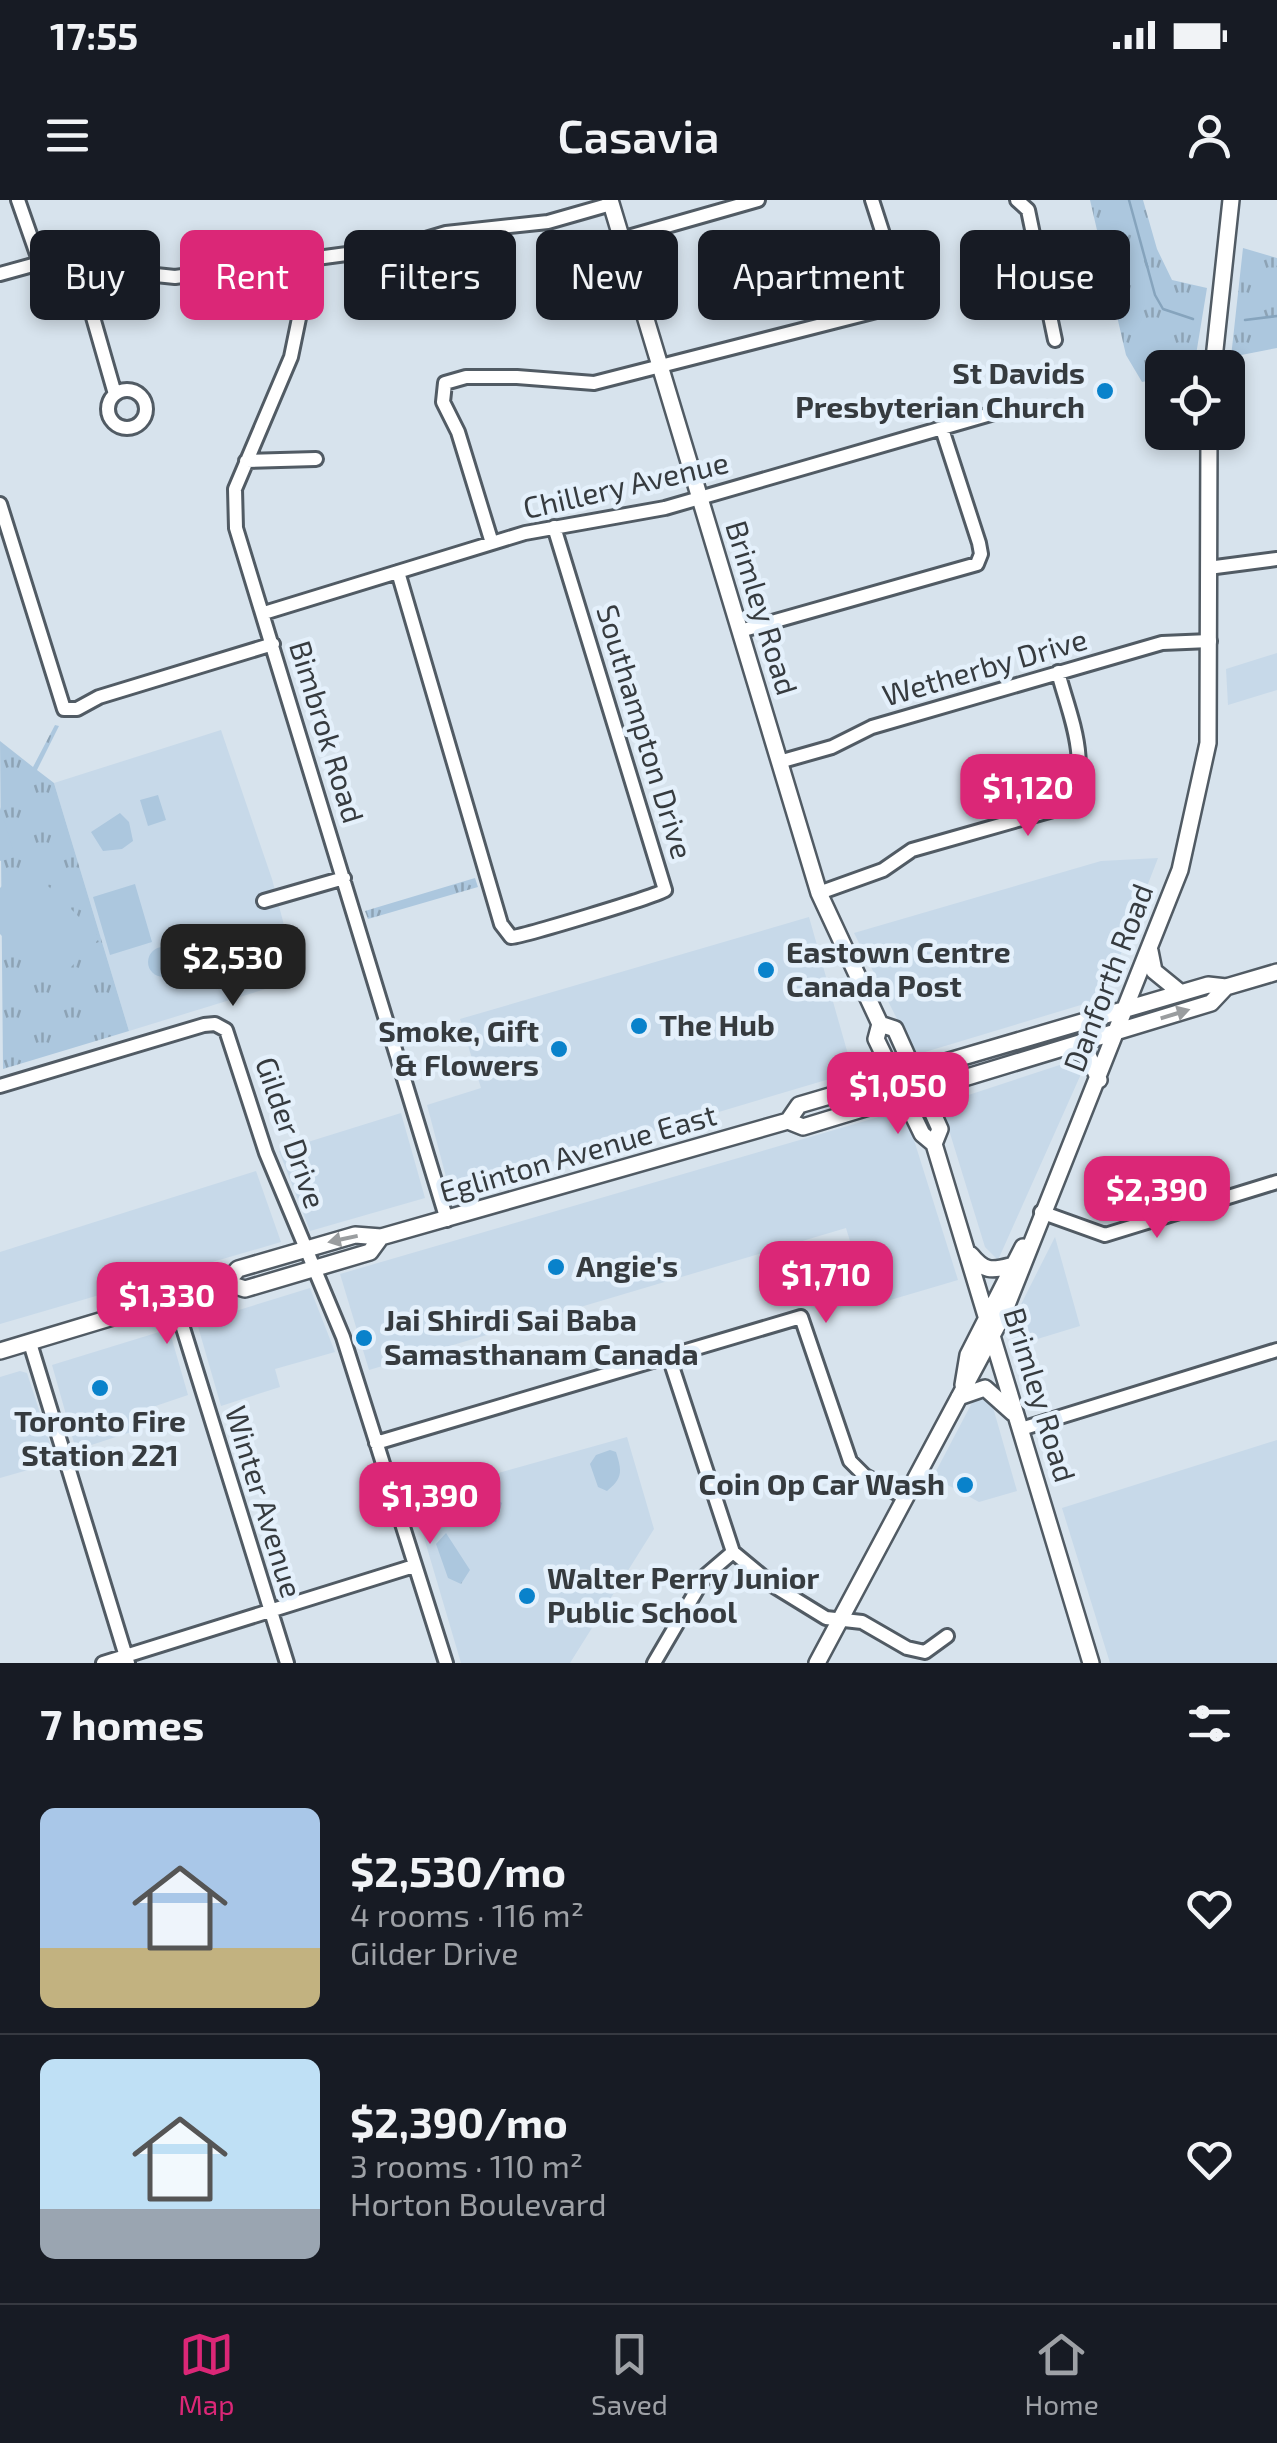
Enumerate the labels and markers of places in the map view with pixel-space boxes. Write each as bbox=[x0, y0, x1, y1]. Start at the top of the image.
place label: St Davids Presbyterian Church bbox=[795, 354, 1085, 425]
marker: St Davids Presbyterian Church bbox=[1094, 380, 1116, 402]
pin: $1,120 bbox=[947, 754, 1109, 839]
pin: $2,530 bbox=[152, 924, 314, 1009]
place label: Eastown Centre Canada Post bbox=[786, 933, 1011, 1003]
marker: Eastown Centre Canada Post bbox=[755, 959, 777, 981]
place label: The Hub bbox=[659, 1006, 775, 1042]
place label: Smoke, Gift & Flowers bbox=[378, 1012, 539, 1082]
marker: The Hub bbox=[628, 1015, 650, 1037]
marker: Smoke, Gift & Flowers bbox=[548, 1038, 570, 1060]
pin: $1,050 bbox=[817, 1052, 979, 1137]
pin: $2,390 bbox=[1076, 1156, 1238, 1241]
pin: $1,710 bbox=[745, 1241, 907, 1326]
place label: Angie's bbox=[576, 1247, 678, 1283]
marker: Angie's bbox=[545, 1256, 567, 1278]
pin: $1,330 bbox=[86, 1262, 248, 1347]
place label: Jai Shirdi Sai Baba Samasthanam Canada bbox=[384, 1301, 699, 1371]
marker: Jai Shirdi Sai Baba Samasthanam Canada bbox=[353, 1327, 375, 1349]
marker: Toronto Fire Station 221 bbox=[89, 1377, 111, 1399]
place label: Toronto Fire Station 221 bbox=[14, 1402, 186, 1472]
pin: $1,390 bbox=[349, 1462, 511, 1547]
place label: Coin Op Car Wash bbox=[699, 1465, 945, 1501]
marker: Coin Op Car Wash bbox=[954, 1474, 976, 1496]
place label: Walter Perry Junior Public School bbox=[547, 1559, 820, 1629]
marker: Walter Perry Junior Public School bbox=[516, 1585, 538, 1607]

